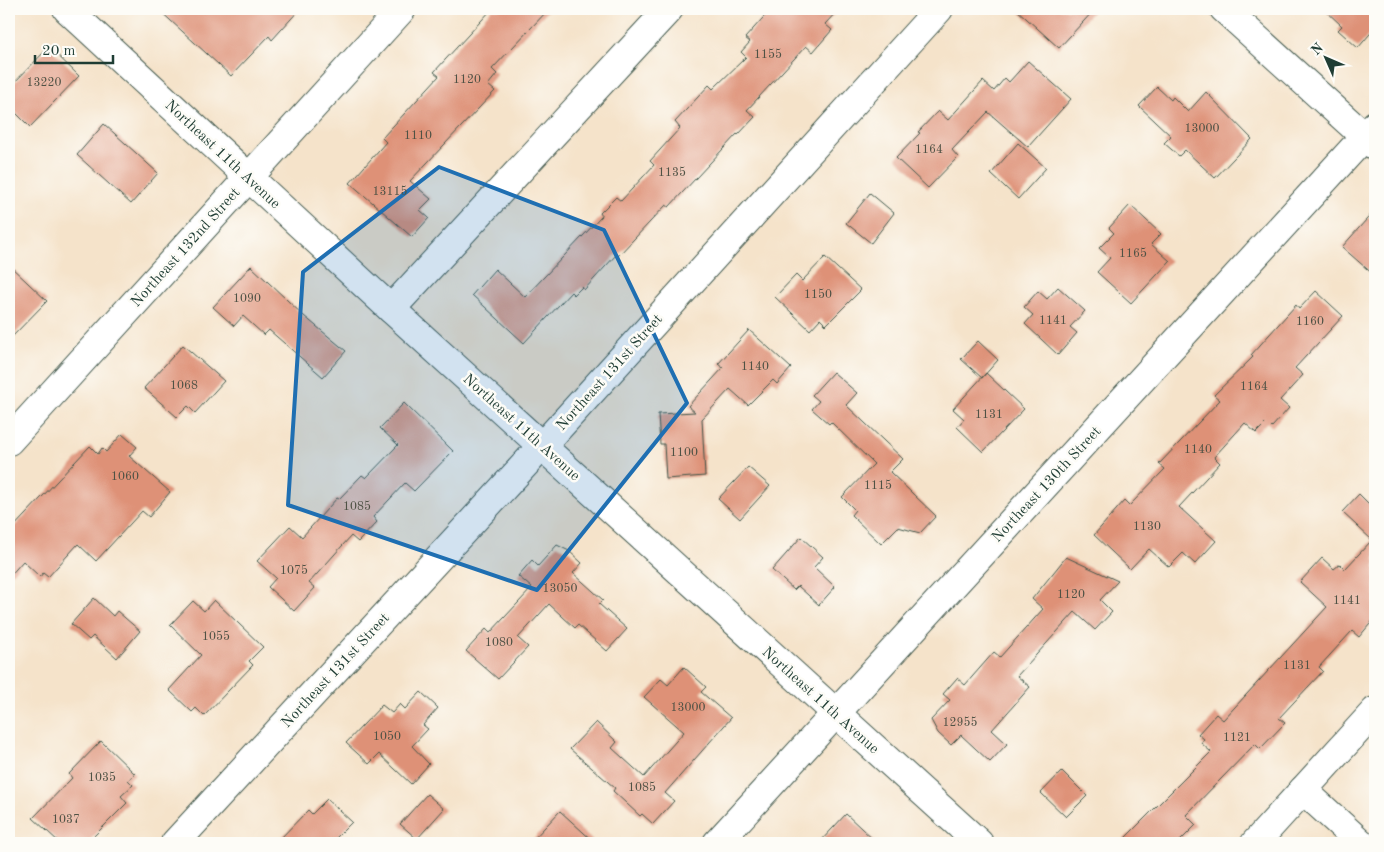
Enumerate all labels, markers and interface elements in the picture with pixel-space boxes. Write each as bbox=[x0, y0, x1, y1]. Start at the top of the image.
scale bar bbox=[35, 32, 112, 64]
north arrow bbox=[1302, 32, 1352, 82]
text: N bbox=[1309, 41, 1326, 58]
text: 20 m bbox=[42, 44, 76, 59]
house number: 1155 bbox=[754, 48, 782, 61]
house number: 1120 bbox=[453, 74, 481, 86]
house number: 13220 bbox=[27, 77, 61, 89]
street label: Northeast 11th Avenue bbox=[161, 98, 283, 212]
house number: 13000 bbox=[1185, 123, 1219, 135]
house number: 1110 bbox=[404, 130, 432, 142]
house number: 1164 bbox=[915, 144, 943, 156]
house number: 1135 bbox=[658, 166, 686, 179]
street label: Northeast 132nd Street bbox=[129, 185, 243, 311]
house number: 13115 bbox=[373, 185, 407, 198]
house number: 1165 bbox=[1119, 247, 1147, 260]
house number: 1150 bbox=[804, 288, 832, 301]
house number: 1090 bbox=[233, 293, 261, 305]
street label: Northeast 131st Street bbox=[554, 312, 666, 434]
house number: 1141 bbox=[1039, 315, 1067, 327]
house number: 1160 bbox=[1296, 316, 1324, 328]
house number: 1140 bbox=[741, 361, 769, 373]
street label: Northeast 11th Avenue bbox=[460, 372, 582, 484]
house number: 1068 bbox=[170, 380, 198, 392]
house number: 1164 bbox=[1240, 381, 1268, 393]
house number: 1131 bbox=[975, 409, 1003, 421]
street label: Northeast 130th Street bbox=[990, 424, 1105, 546]
house number: 1140 bbox=[1184, 444, 1212, 456]
house number: 1100 bbox=[670, 447, 698, 459]
house number: 1060 bbox=[111, 471, 139, 483]
house number: 1115 bbox=[864, 479, 892, 492]
house number: 1085 bbox=[343, 500, 371, 513]
house number: 1130 bbox=[1133, 521, 1161, 533]
house number: 1075 bbox=[280, 564, 308, 577]
house number: 13050 bbox=[543, 582, 577, 595]
house number: 1120 bbox=[1057, 589, 1085, 601]
house number: 1141 bbox=[1333, 595, 1361, 607]
street label: Northeast 131st Street bbox=[279, 611, 393, 731]
house number: 1055 bbox=[202, 630, 230, 643]
house number: 1080 bbox=[485, 637, 513, 649]
street label: Northeast 11th Avenue bbox=[759, 645, 881, 757]
house number: 1131 bbox=[1283, 660, 1311, 672]
house number: 13000 bbox=[671, 702, 705, 714]
house number: 12955 bbox=[943, 716, 977, 729]
house number: 1050 bbox=[373, 730, 401, 743]
house number: 1121 bbox=[1223, 732, 1251, 744]
house number: 1035 bbox=[88, 771, 116, 784]
house number: 1085 bbox=[628, 781, 656, 794]
house number: 1037 bbox=[52, 814, 80, 826]

